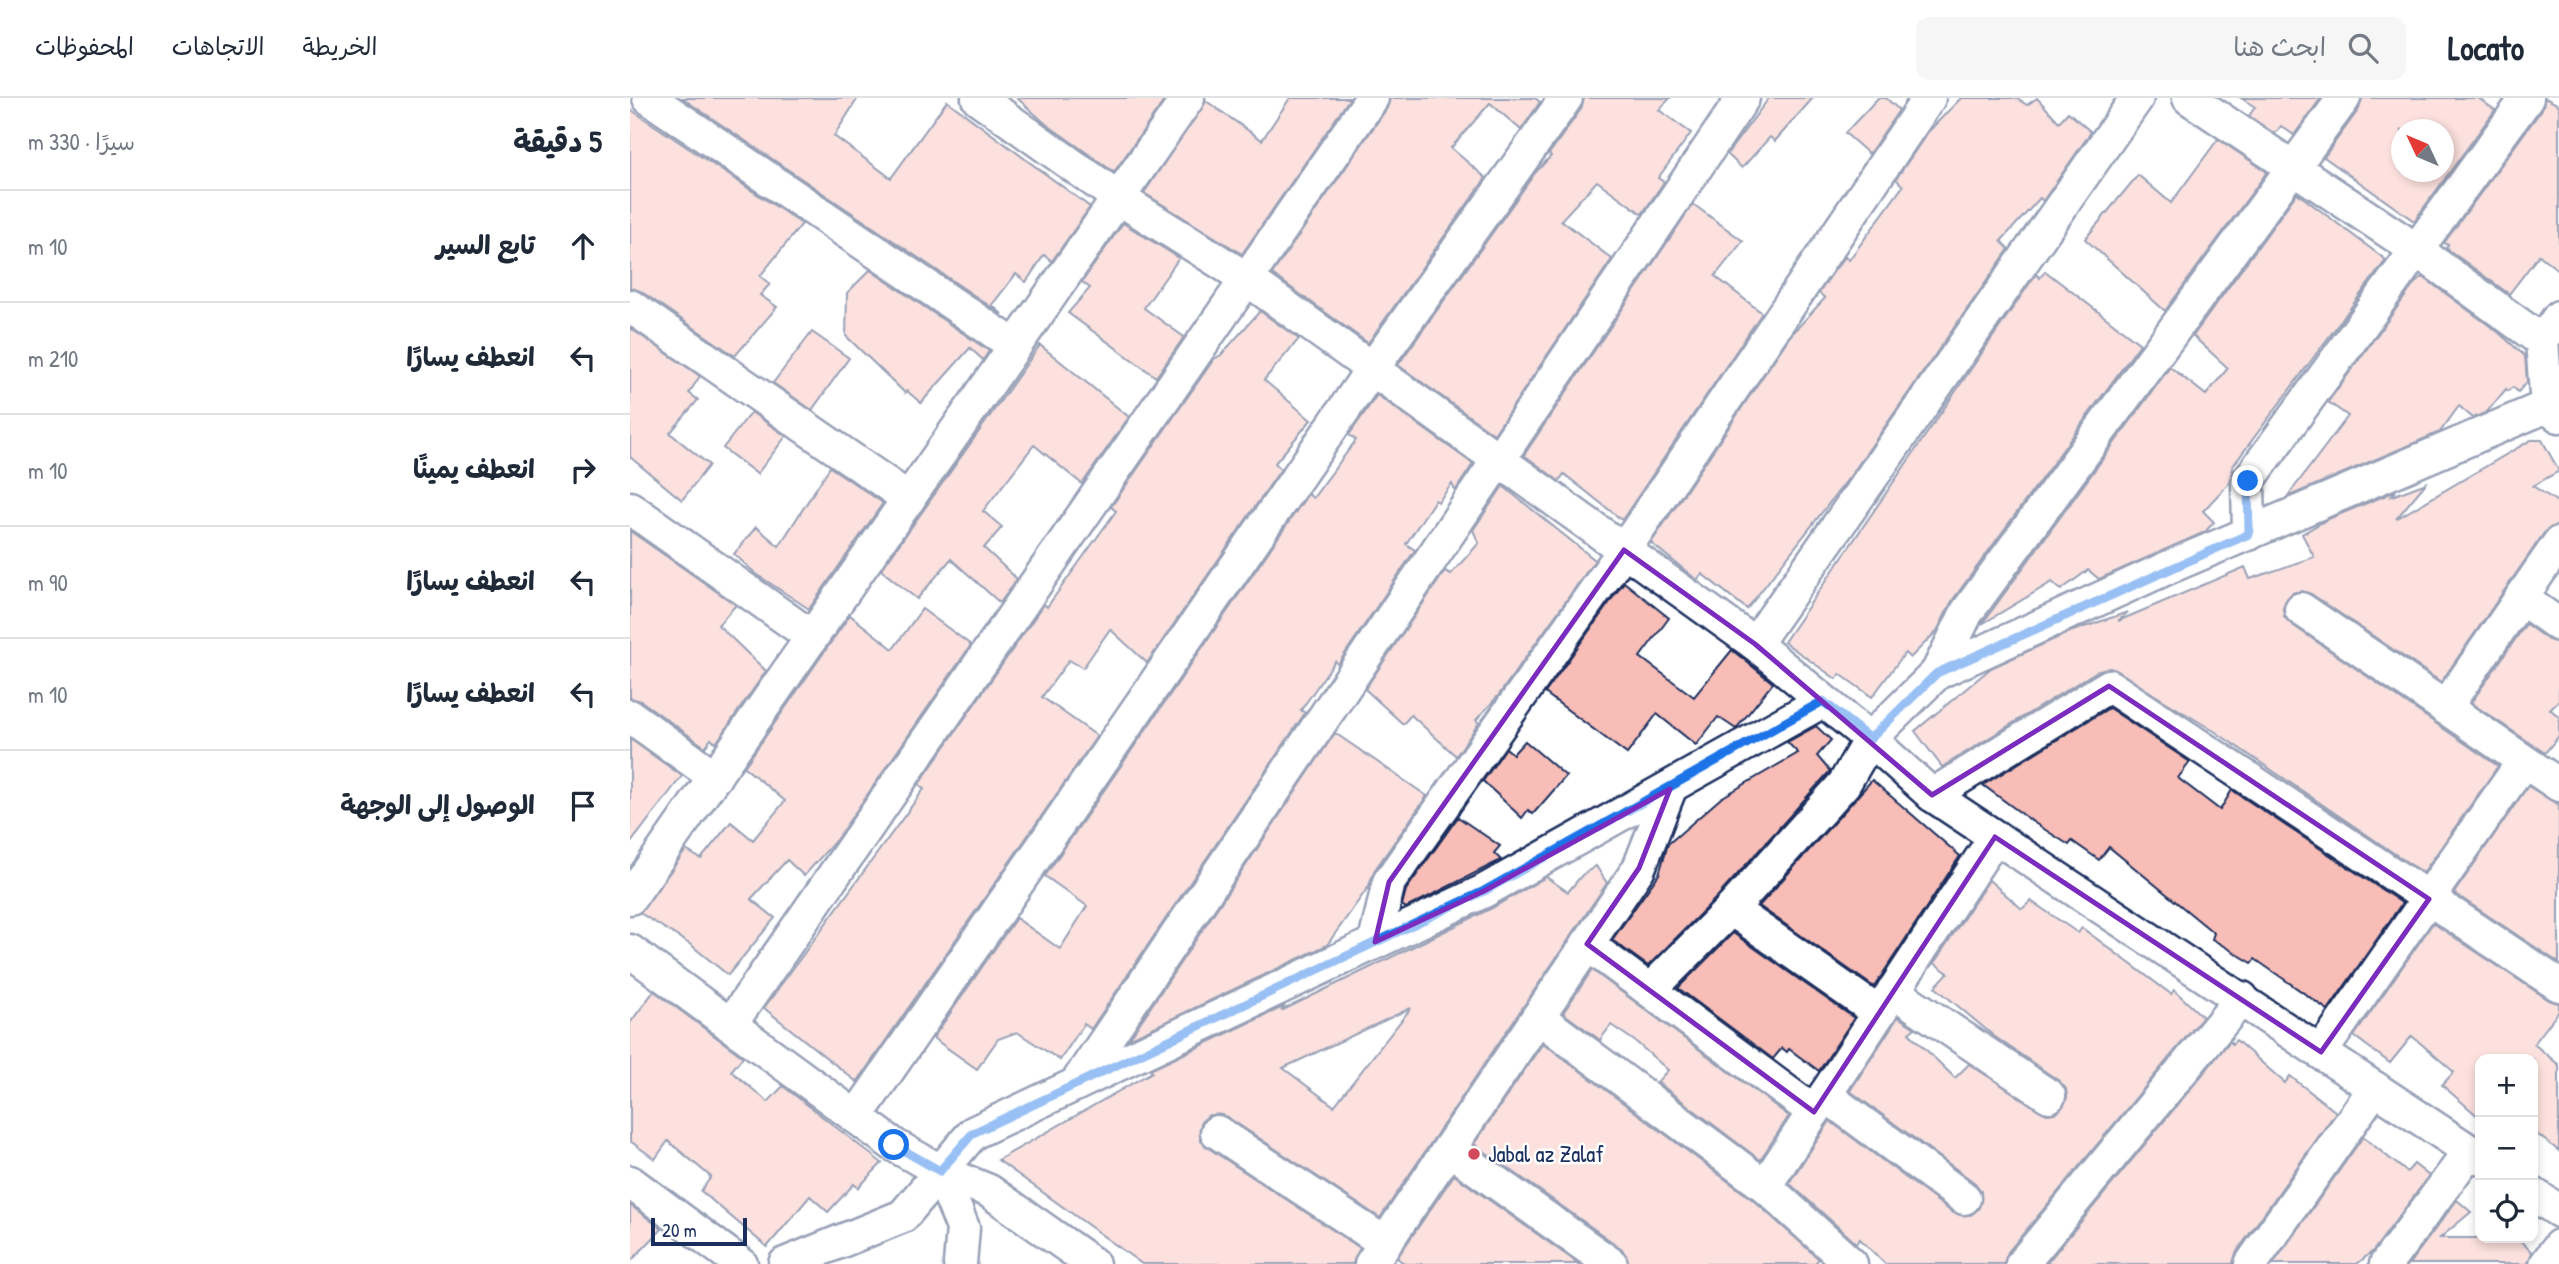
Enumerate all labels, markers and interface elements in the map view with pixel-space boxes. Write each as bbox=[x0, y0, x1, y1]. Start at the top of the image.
search box bbox=[1916, 17, 2406, 80]
text: Locato bbox=[2448, 26, 2524, 70]
text: ابحث هنا bbox=[2233, 29, 2326, 64]
icon: search bbox=[2344, 29, 2382, 67]
text: المحفوظات bbox=[35, 30, 134, 62]
text: الاتجاهات bbox=[172, 30, 265, 62]
text: الخريطة bbox=[303, 30, 377, 62]
north arrow bbox=[2391, 119, 2454, 182]
text: 5 دقيقة bbox=[513, 121, 602, 161]
text: سيرًا · 330 m bbox=[28, 126, 135, 157]
text: تابع السير bbox=[436, 227, 535, 262]
icon: ahead bbox=[564, 227, 602, 265]
text: 10 m bbox=[28, 231, 68, 262]
text: انعطف يسارًا bbox=[406, 339, 535, 374]
icon: left bbox=[564, 339, 602, 377]
text: 210 m bbox=[28, 343, 78, 374]
text: انعطف يمينًا bbox=[413, 451, 535, 486]
icon: right bbox=[564, 451, 602, 489]
text: 10 m bbox=[28, 455, 68, 486]
route end bbox=[2232, 465, 2263, 496]
text: انعطف يسارًا bbox=[406, 563, 535, 598]
icon: left bbox=[564, 563, 602, 601]
text: 90 m bbox=[28, 567, 68, 598]
text: انعطف يسارًا bbox=[406, 675, 535, 710]
icon: left bbox=[564, 675, 602, 713]
text: 10 m bbox=[28, 679, 68, 710]
text: الوصول إلى الوجهة bbox=[340, 787, 535, 822]
icon: arrive bbox=[564, 787, 602, 825]
map controls bbox=[2475, 1054, 2538, 1243]
button: + bbox=[2475, 1054, 2538, 1117]
button: − bbox=[2475, 1117, 2538, 1180]
route start bbox=[878, 1129, 909, 1160]
place label: Jabal az Zalaf bbox=[1488, 1138, 1604, 1169]
marker: Jabal az Zalaf bbox=[1466, 1146, 1482, 1162]
button: locate bbox=[2475, 1180, 2538, 1243]
scale bar bbox=[651, 1215, 747, 1247]
text: 20 m bbox=[662, 1217, 697, 1243]

